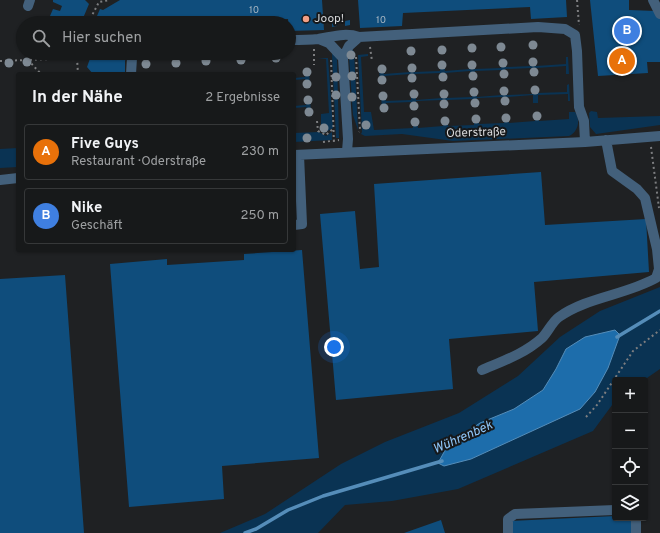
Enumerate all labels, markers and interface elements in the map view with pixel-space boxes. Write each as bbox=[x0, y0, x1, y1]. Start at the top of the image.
house number: 10 bbox=[249, 4, 259, 17]
place label: Joop! bbox=[314, 11, 344, 27]
marker: Joop! bbox=[301, 14, 311, 24]
house number: 10 bbox=[376, 14, 386, 27]
search box bbox=[16, 16, 296, 60]
pin: B bbox=[614, 16, 640, 46]
icon: search bbox=[30, 27, 52, 49]
text: Hier suchen bbox=[62, 29, 142, 48]
pin: A bbox=[609, 46, 635, 76]
text: In der Nähe bbox=[32, 87, 123, 109]
text: 2 Ergebnisse bbox=[205, 90, 280, 106]
street label: Oderstraße bbox=[446, 124, 506, 142]
text: Five Guys bbox=[71, 135, 139, 154]
text: A bbox=[41, 144, 51, 160]
text: 230 m bbox=[241, 144, 279, 160]
text: Restaurant · Oderstraße bbox=[71, 154, 206, 170]
text: Nike bbox=[71, 199, 102, 218]
text: B bbox=[42, 208, 50, 224]
text: 250 m bbox=[241, 208, 279, 224]
text: Geschäft bbox=[71, 218, 123, 234]
your location bbox=[324, 337, 344, 357]
map controls bbox=[612, 377, 648, 521]
button: + bbox=[612, 377, 648, 413]
button: − bbox=[612, 413, 648, 449]
water label: Wührenbek bbox=[431, 418, 496, 458]
button: locate bbox=[612, 449, 648, 485]
button: layers bbox=[612, 485, 648, 521]

